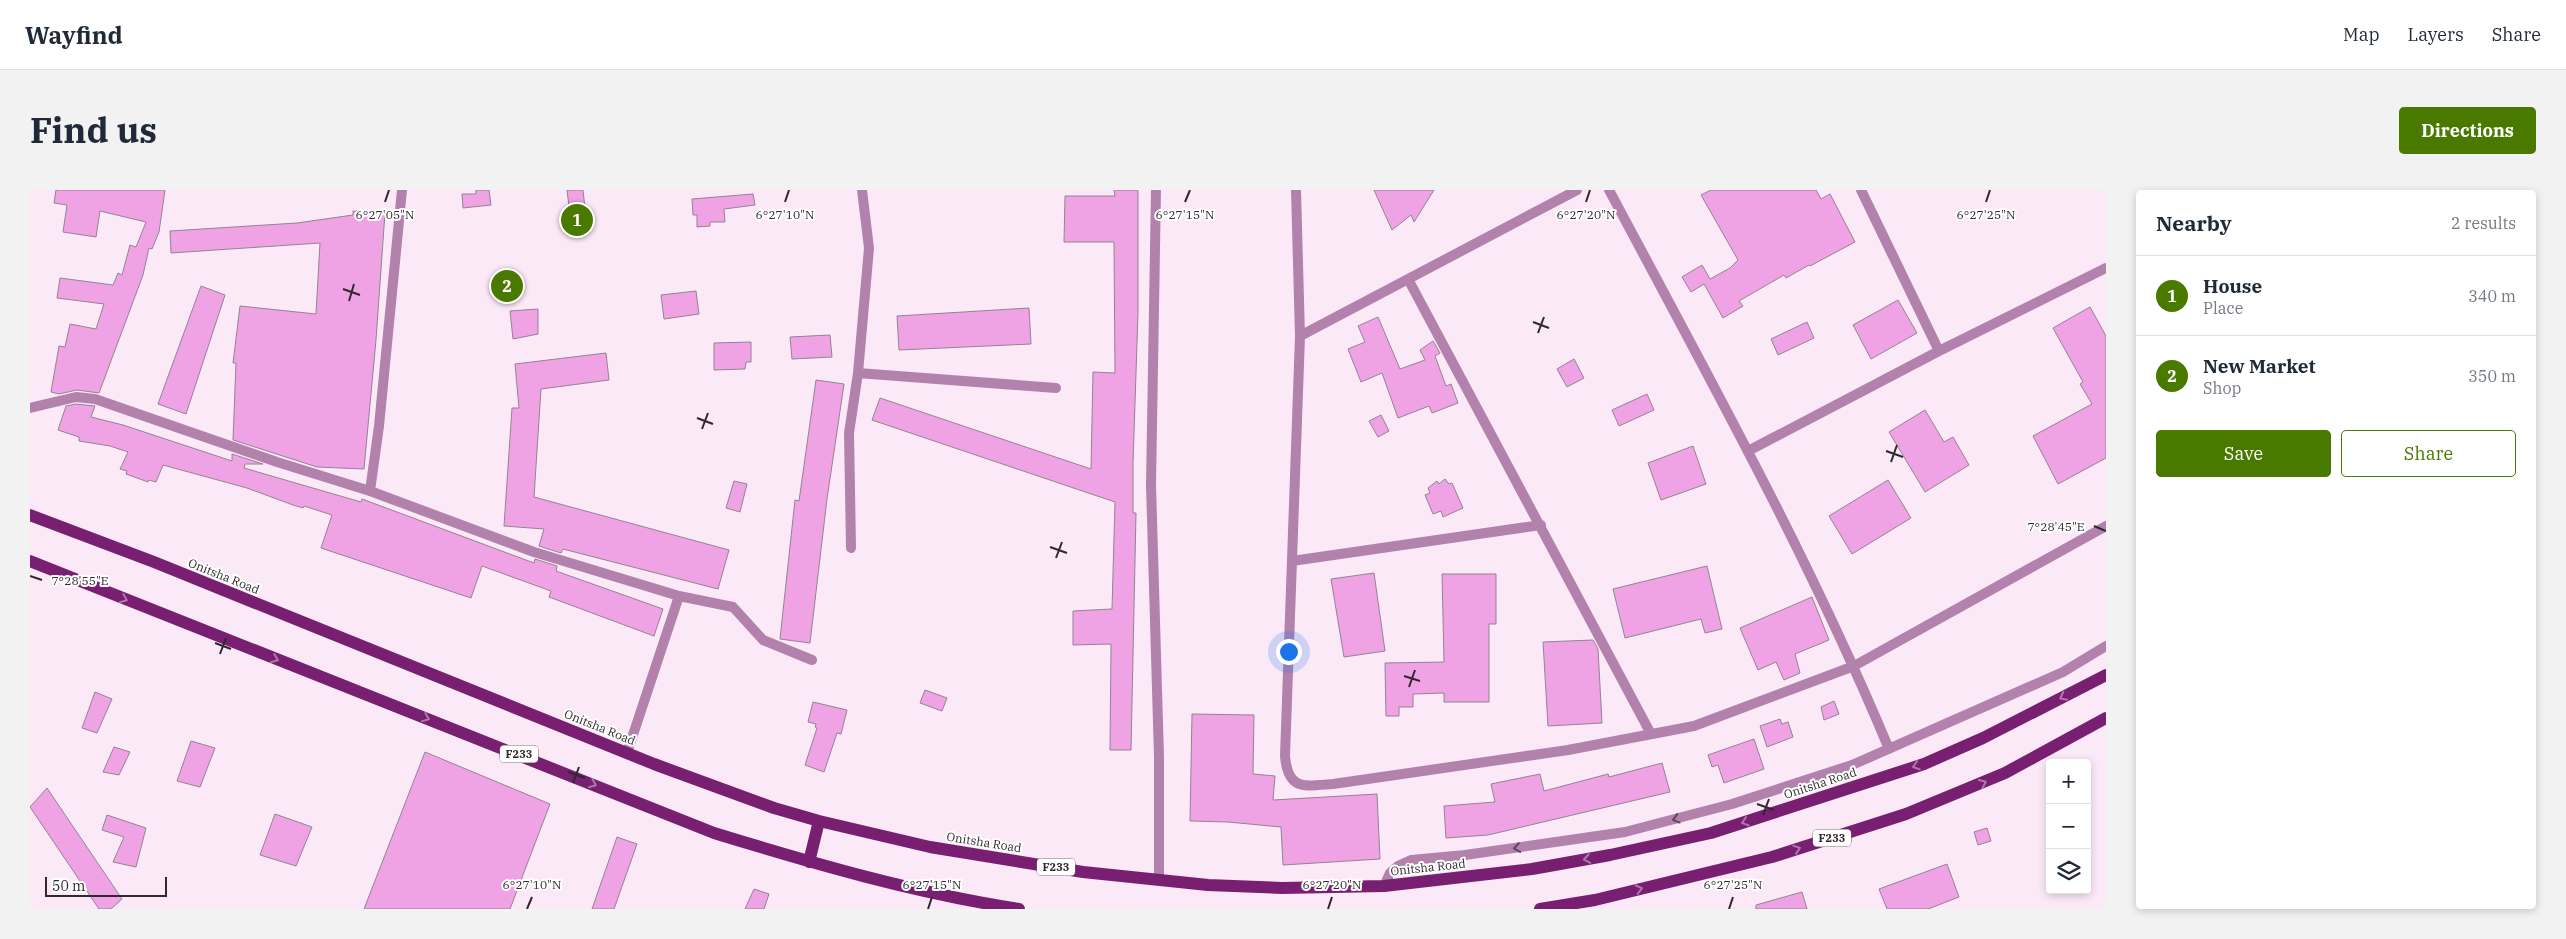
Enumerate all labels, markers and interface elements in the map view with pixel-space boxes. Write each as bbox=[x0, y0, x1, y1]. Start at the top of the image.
text: Wayfind bbox=[25, 19, 123, 51]
text: Map bbox=[2343, 23, 2380, 46]
text: Layers bbox=[2408, 23, 2464, 46]
text: Share bbox=[2492, 23, 2541, 46]
text: Find us bbox=[30, 107, 157, 153]
button: Directions bbox=[2399, 107, 2536, 154]
pin: 1 bbox=[561, 201, 593, 239]
text: 6°27'05"N bbox=[356, 207, 414, 222]
text: 6°27'10"N bbox=[756, 207, 814, 222]
text: 6°27'15"N bbox=[1156, 207, 1214, 222]
text: 6°27'20"N bbox=[1557, 207, 1615, 222]
text: 6°27'25"N bbox=[1957, 207, 2015, 222]
text: Nearby bbox=[2156, 209, 2232, 237]
text: 2 results bbox=[2451, 213, 2516, 233]
pin: 2 bbox=[491, 267, 523, 305]
text: House bbox=[2203, 274, 2262, 298]
text: 1 bbox=[2167, 286, 2177, 306]
text: 340 m bbox=[2468, 286, 2516, 306]
text: Place bbox=[2203, 298, 2243, 318]
text: New Market bbox=[2203, 354, 2316, 378]
text: 2 bbox=[2167, 366, 2177, 386]
text: 350 m bbox=[2468, 366, 2516, 386]
text: Shop bbox=[2203, 378, 2241, 398]
button: Save bbox=[2156, 430, 2331, 477]
button: Share bbox=[2341, 430, 2516, 477]
text: 7°28'45"E bbox=[2027, 519, 2085, 534]
street label: Onitsha Road bbox=[186, 555, 262, 597]
text: 7°28'55"E bbox=[51, 573, 109, 588]
one-way arrow bbox=[119, 592, 128, 603]
your location bbox=[1276, 639, 1302, 665]
one-way arrow bbox=[270, 654, 278, 664]
one-way arrow bbox=[2059, 691, 2068, 701]
street label: Onitsha Road bbox=[562, 706, 638, 748]
one-way arrow bbox=[421, 711, 430, 722]
road number: F233 bbox=[500, 746, 538, 762]
map controls bbox=[2046, 759, 2091, 894]
button: + bbox=[2046, 759, 2091, 804]
one-way arrow bbox=[1912, 761, 1921, 771]
street label: Onitsha Road bbox=[1782, 764, 1858, 802]
one-way arrow bbox=[1978, 778, 1987, 789]
one-way arrow bbox=[589, 779, 597, 789]
button: − bbox=[2046, 804, 2091, 849]
one-way arrow bbox=[1672, 813, 1681, 824]
one-way arrow bbox=[1741, 816, 1749, 826]
street label: Onitsha Road bbox=[946, 829, 1022, 855]
road number: F233 bbox=[1813, 830, 1851, 846]
one-way arrow bbox=[1512, 842, 1520, 853]
one-way arrow bbox=[1792, 845, 1800, 855]
button: layers bbox=[2046, 849, 2091, 894]
one-way arrow bbox=[1582, 854, 1591, 864]
street label: Onitsha Road bbox=[1390, 856, 1466, 878]
road number: F233 bbox=[1037, 859, 1075, 876]
scale bar bbox=[45, 874, 168, 897]
text: 50 m bbox=[52, 877, 85, 895]
text: 6°27'10"N bbox=[503, 877, 561, 892]
text: 6°27'15"N bbox=[903, 877, 961, 892]
text: 6°27'20"N bbox=[1303, 877, 1361, 892]
text: 6°27'25"N bbox=[1704, 877, 1762, 892]
one-way arrow bbox=[1635, 884, 1644, 895]

